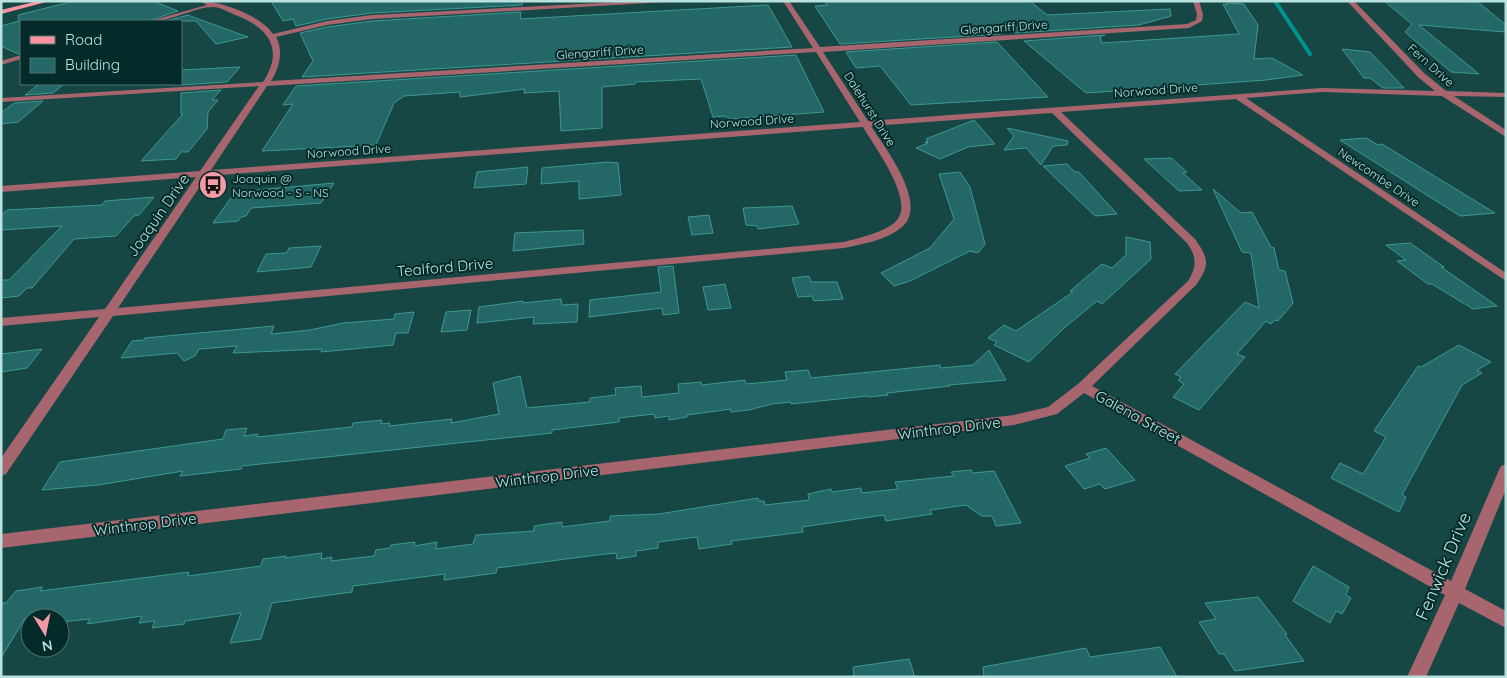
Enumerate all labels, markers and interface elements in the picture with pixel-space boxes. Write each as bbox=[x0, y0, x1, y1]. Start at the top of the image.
street label: Glengariff Drive bbox=[960, 16, 1048, 38]
legend bbox=[20, 20, 182, 85]
text: Road bbox=[65, 30, 102, 49]
street label: Fern Drive bbox=[1405, 40, 1457, 90]
street label: Glengariff Drive bbox=[556, 41, 644, 63]
text: Building bbox=[65, 55, 120, 74]
street label: Dalehurst Drive bbox=[841, 69, 899, 149]
street label: Norwood Drive bbox=[1113, 80, 1199, 100]
street label: Norwood Drive bbox=[709, 111, 795, 131]
street label: Norwood Drive bbox=[306, 141, 392, 161]
street label: Newcombe Drive bbox=[1335, 144, 1423, 210]
street label: Joaquin Drive bbox=[123, 170, 193, 260]
bus stop icon: Joaquin @ Norwood - S - NS bbox=[198, 170, 228, 200]
place label: Joaquin @ Norwood - S - NS bbox=[232, 171, 329, 200]
street label: Tealford Drive bbox=[396, 253, 494, 281]
street label: Galena Street bbox=[1092, 386, 1184, 448]
street label: Winthrop Drive bbox=[896, 412, 1002, 444]
street label: Winthrop Drive bbox=[494, 460, 600, 492]
street label: Winthrop Drive bbox=[92, 508, 198, 540]
street label: Fenwick Drive bbox=[1410, 509, 1476, 623]
north arrow bbox=[20, 608, 70, 658]
text: N bbox=[41, 636, 54, 656]

